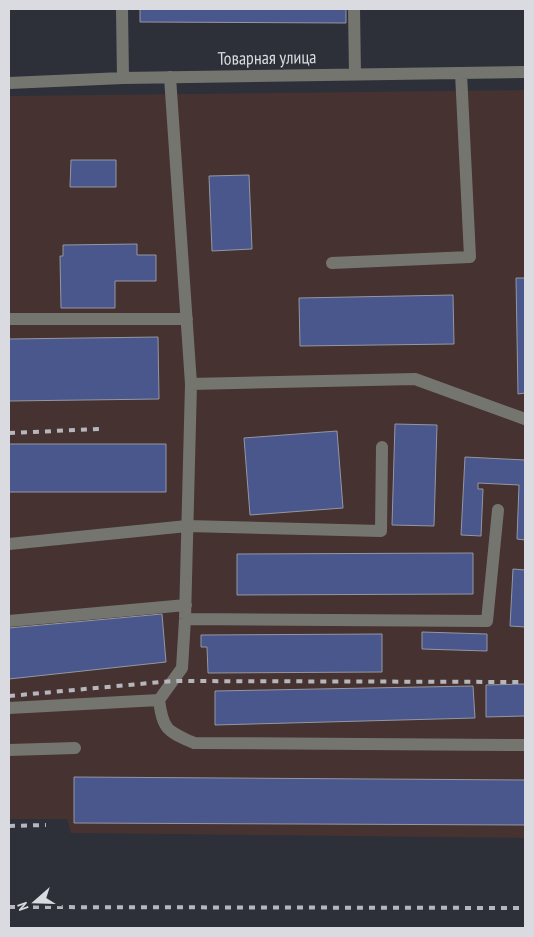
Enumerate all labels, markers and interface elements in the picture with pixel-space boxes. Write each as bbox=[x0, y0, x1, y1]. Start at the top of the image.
street label: Товарная улица bbox=[217, 45, 317, 70]
north arrow bbox=[10, 877, 60, 927]
text: N bbox=[13, 900, 33, 913]

